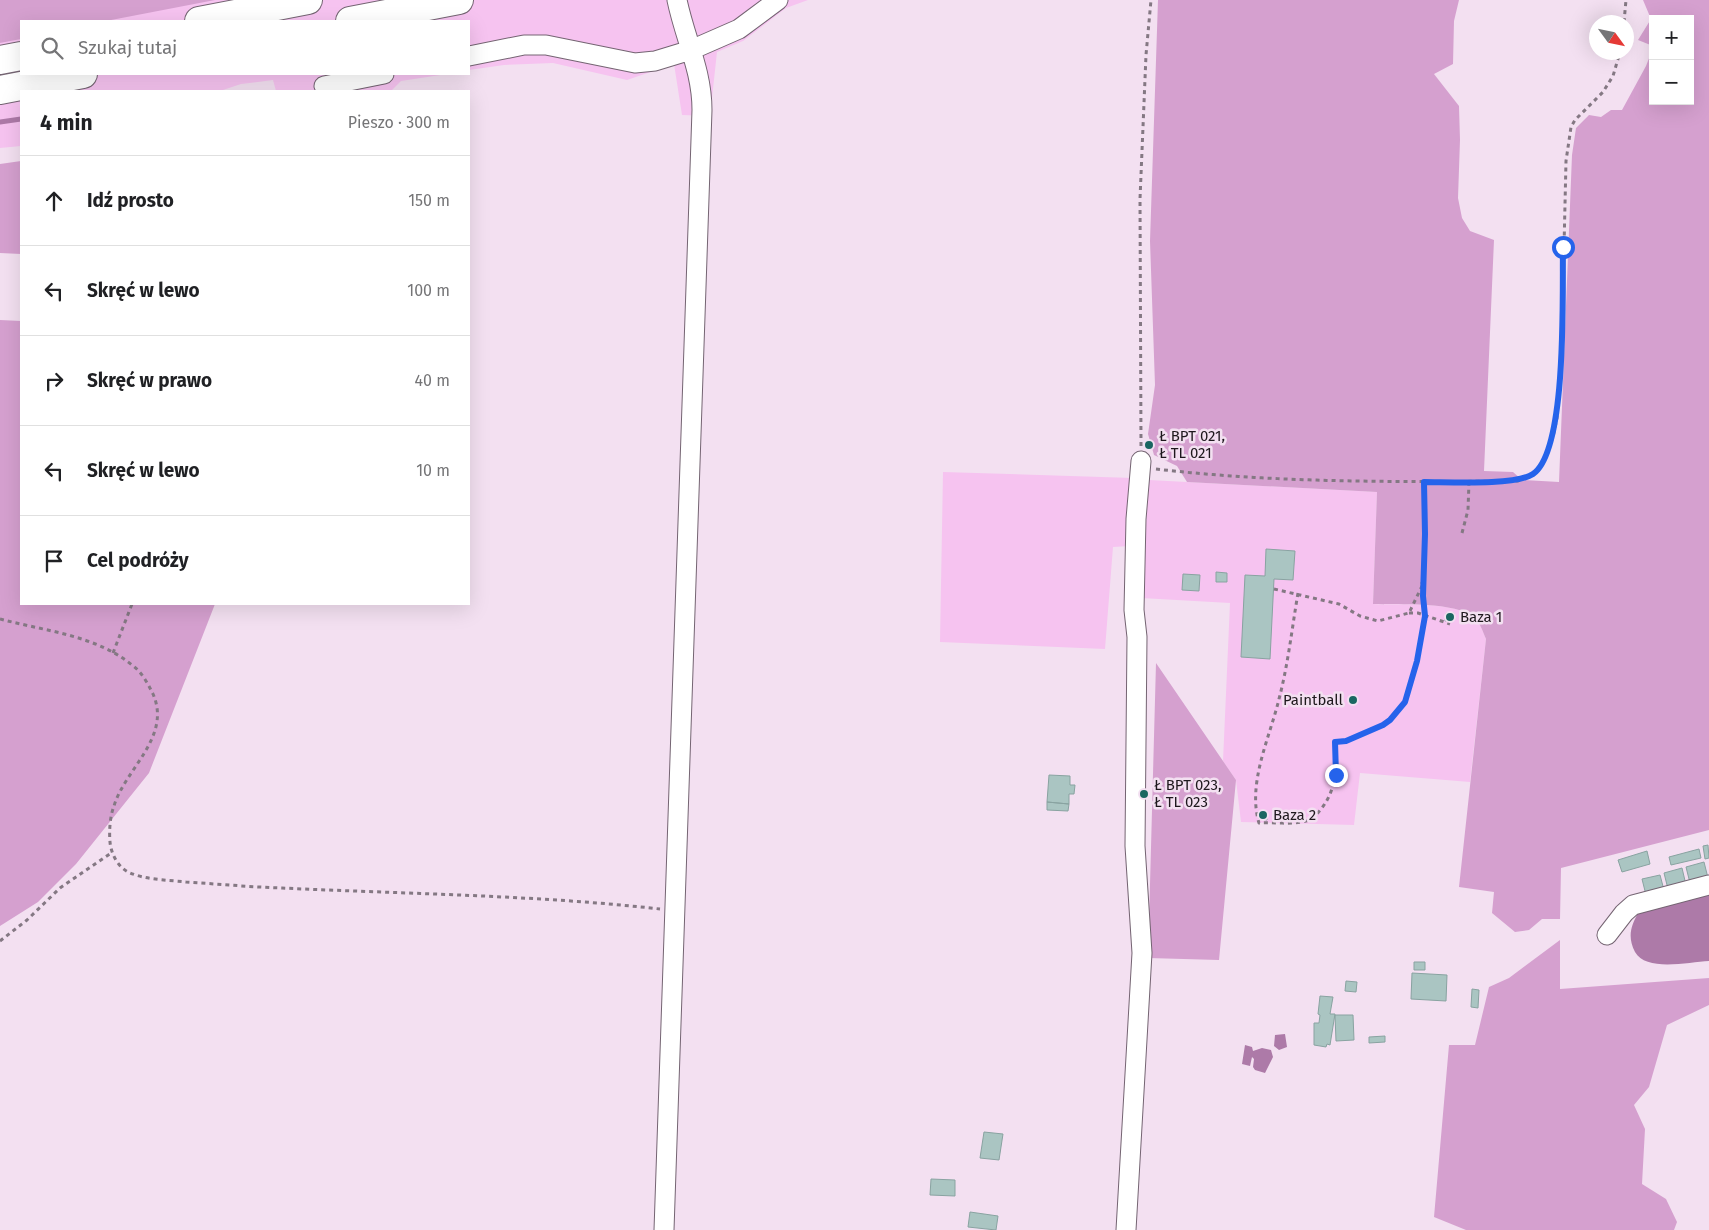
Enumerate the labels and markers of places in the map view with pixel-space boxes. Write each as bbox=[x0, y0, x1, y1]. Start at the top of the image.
place label: Ł BPT 021, Ł TL 021 bbox=[1159, 427, 1225, 462]
marker: Ł BPT 021, Ł TL 021 bbox=[1143, 439, 1155, 451]
place label: Baza 1 bbox=[1460, 608, 1502, 626]
marker: Baza 1 bbox=[1444, 611, 1456, 623]
place label: Paintball bbox=[1283, 691, 1344, 709]
marker: Paintball bbox=[1347, 694, 1359, 706]
place label: Ł BPT 023, Ł TL 023 bbox=[1154, 776, 1222, 811]
marker: Ł BPT 023, Ł TL 023 bbox=[1138, 788, 1150, 800]
place label: Baza 2 bbox=[1273, 806, 1316, 824]
marker: Baza 2 bbox=[1257, 809, 1269, 821]

